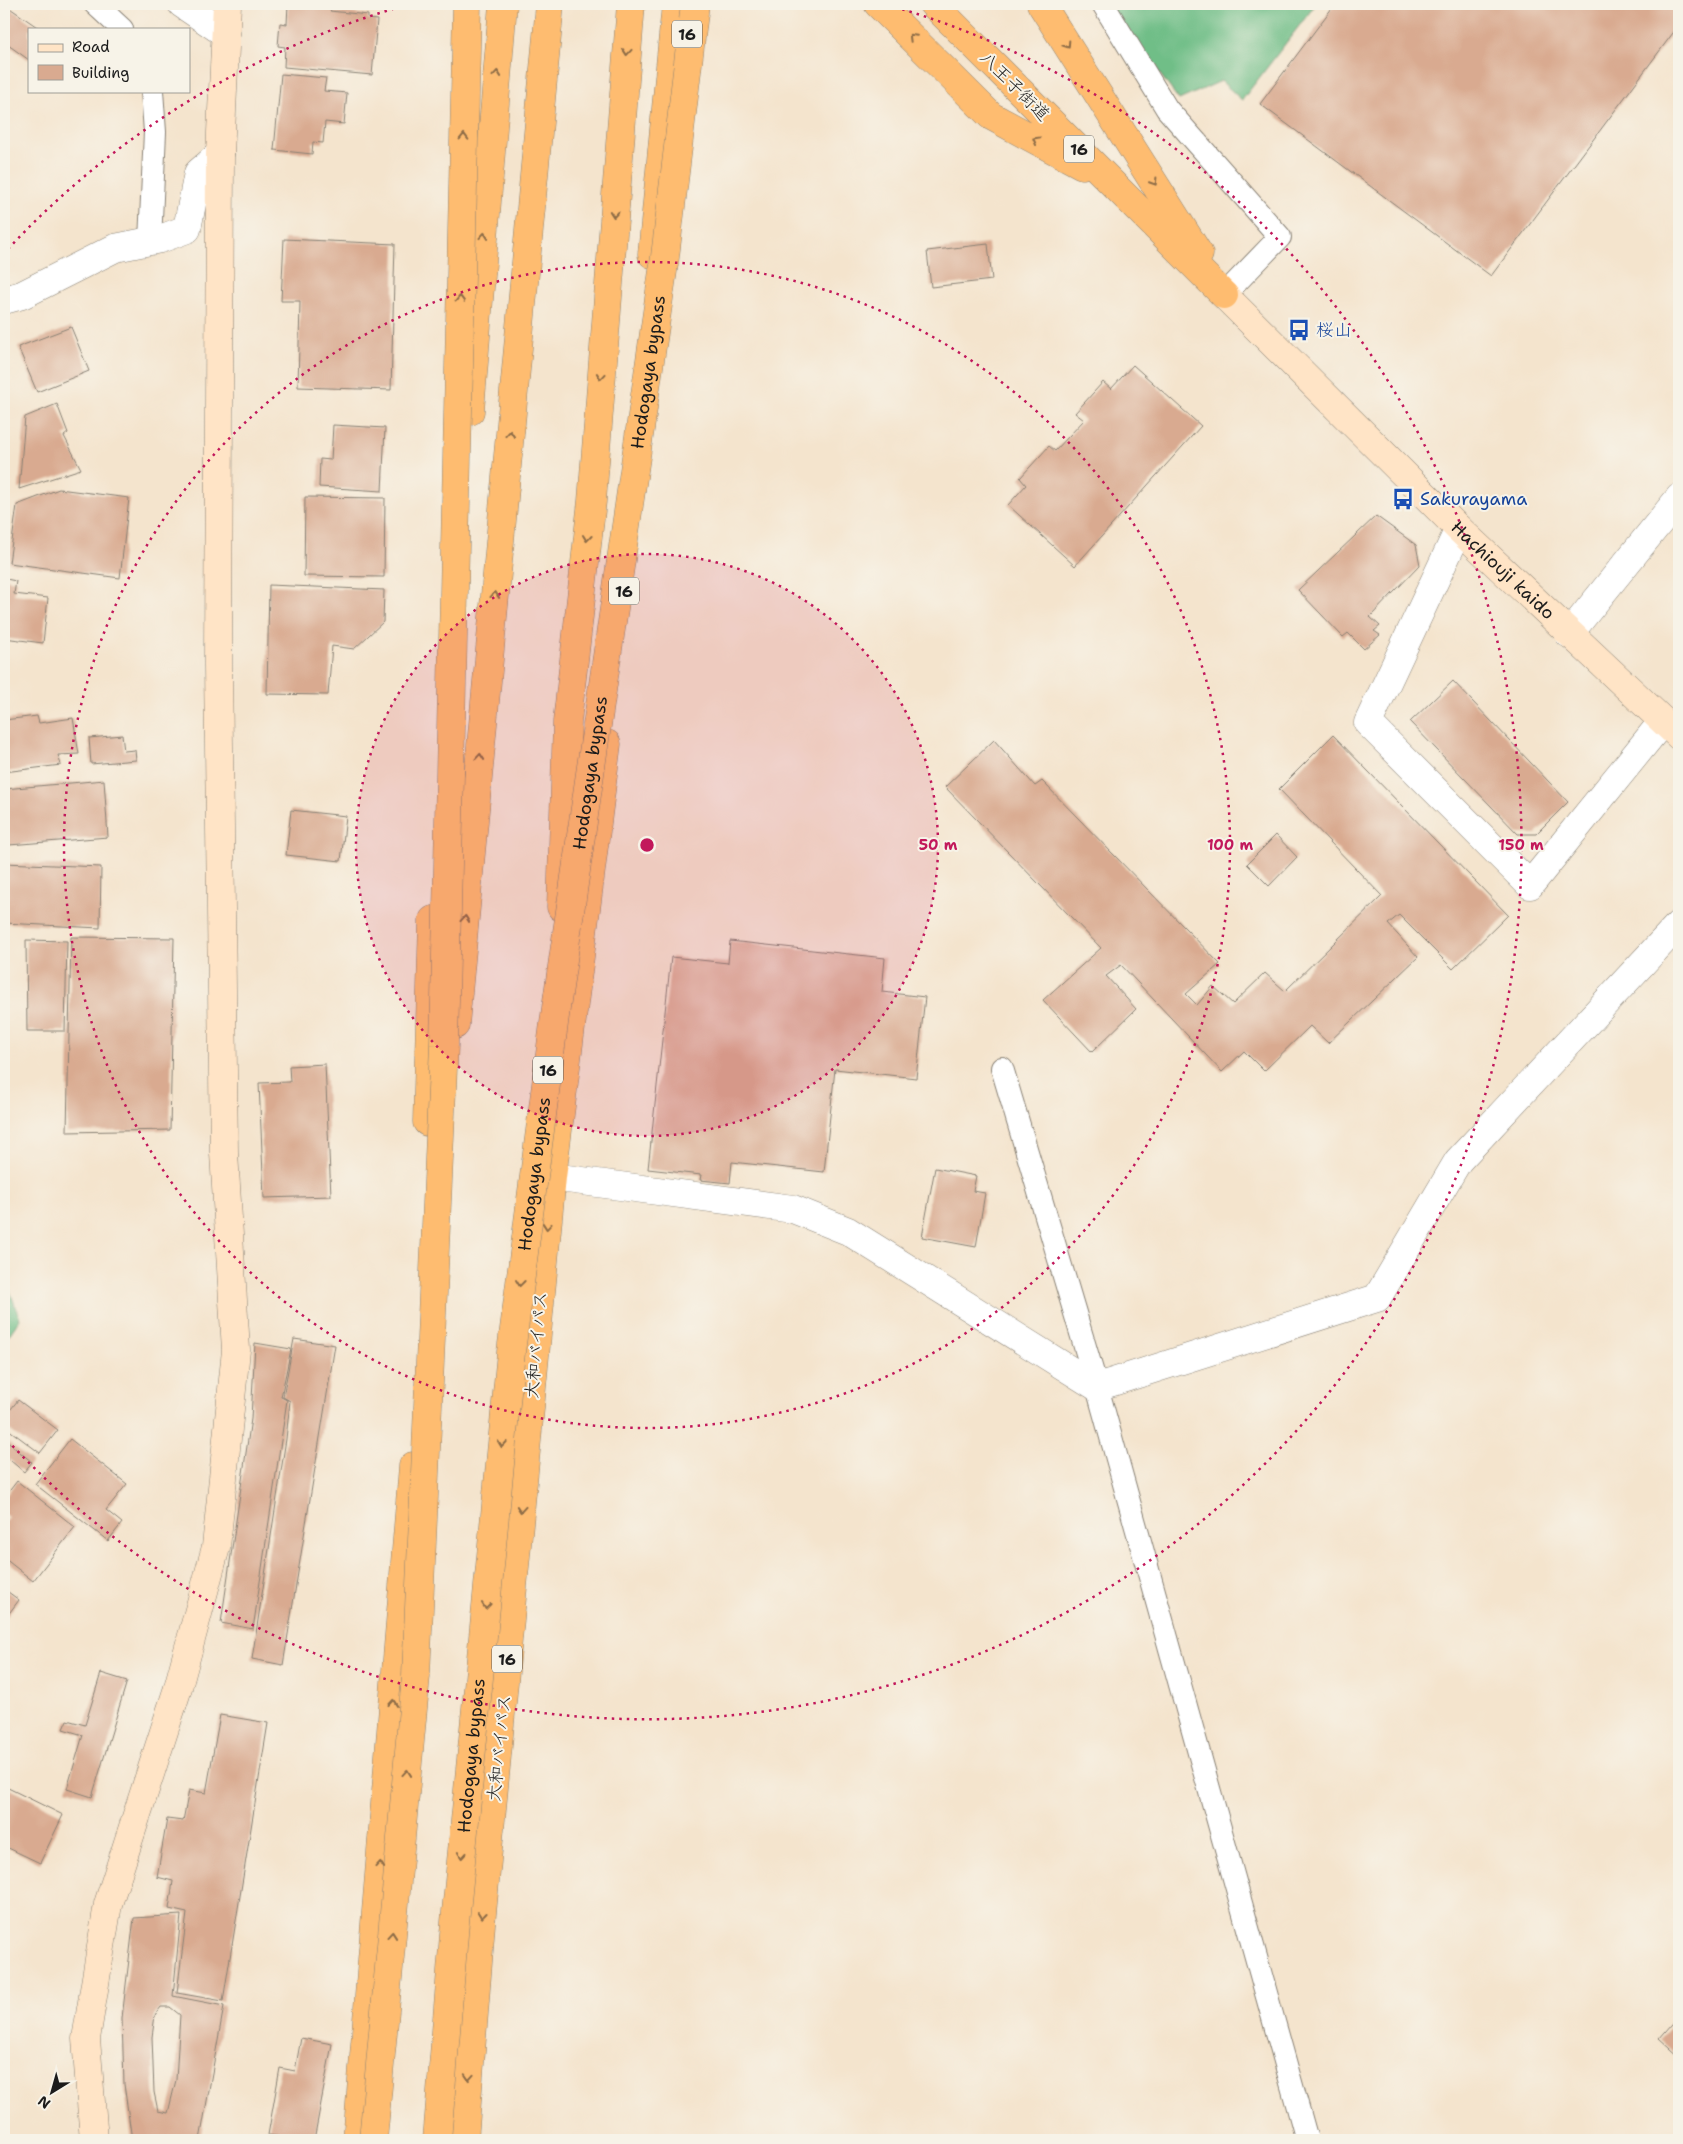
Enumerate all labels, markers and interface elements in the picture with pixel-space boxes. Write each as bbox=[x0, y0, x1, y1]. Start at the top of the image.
road number: 16 bbox=[672, 20, 702, 48]
legend bbox=[28, 28, 190, 92]
one-way arrow bbox=[909, 34, 918, 43]
text: Road bbox=[72, 37, 110, 57]
one-way arrow bbox=[1061, 39, 1071, 48]
street label: 八王子街道 bbox=[975, 46, 1055, 126]
one-way arrow bbox=[622, 49, 633, 57]
text: Building bbox=[72, 63, 129, 83]
one-way arrow bbox=[491, 70, 502, 78]
one-way arrow bbox=[459, 133, 469, 140]
road number: 16 bbox=[1064, 136, 1094, 162]
one-way arrow bbox=[1033, 137, 1042, 147]
one-way arrow bbox=[1147, 177, 1157, 186]
one-way arrow bbox=[609, 211, 620, 219]
one-way arrow bbox=[478, 232, 489, 240]
street label: Hodogaya bypass bbox=[625, 294, 671, 451]
one-way arrow bbox=[455, 295, 466, 303]
bus stop icon: 桜山 bbox=[1286, 317, 1312, 343]
place label: 桜山 bbox=[1316, 318, 1352, 342]
one-way arrow bbox=[596, 373, 607, 381]
one-way arrow bbox=[505, 429, 516, 437]
bus stop icon: Sakurayama bbox=[1390, 486, 1416, 512]
place label: Sakurayama bbox=[1420, 487, 1527, 511]
street label: Hachiouji kaido bbox=[1446, 516, 1560, 625]
one-way arrow bbox=[582, 535, 593, 543]
road number: 16 bbox=[609, 578, 639, 604]
one-way arrow bbox=[490, 591, 501, 599]
street label: Hodogaya bypass bbox=[567, 694, 613, 851]
one-way arrow bbox=[475, 753, 486, 761]
text: 50 m bbox=[919, 835, 958, 855]
text: 100 m bbox=[1207, 835, 1253, 855]
text: 150 m bbox=[1498, 835, 1544, 855]
centre of rings bbox=[638, 836, 656, 854]
one-way arrow bbox=[460, 915, 471, 923]
road number: 16 bbox=[533, 1056, 563, 1084]
street label: Hodogaya bypass bbox=[512, 1095, 556, 1253]
one-way arrow bbox=[542, 1222, 553, 1230]
one-way arrow bbox=[515, 1279, 526, 1287]
street label: 大和バイパス bbox=[519, 1290, 553, 1400]
one-way arrow bbox=[497, 1441, 508, 1449]
one-way arrow bbox=[516, 1506, 527, 1514]
one-way arrow bbox=[481, 1602, 492, 1610]
road number: 16 bbox=[492, 1646, 522, 1672]
street label: Hodogaya bypass bbox=[452, 1677, 491, 1834]
street label: 大和バイパス bbox=[481, 1693, 517, 1803]
one-way arrow bbox=[388, 1699, 399, 1707]
one-way arrow bbox=[401, 1769, 412, 1777]
one-way arrow bbox=[457, 1851, 468, 1859]
one-way arrow bbox=[374, 1861, 385, 1869]
one-way arrow bbox=[477, 1911, 488, 1919]
one-way arrow bbox=[386, 1931, 397, 1939]
north arrow bbox=[28, 2066, 78, 2116]
one-way arrow bbox=[464, 2073, 475, 2081]
text: N bbox=[34, 2092, 54, 2113]

